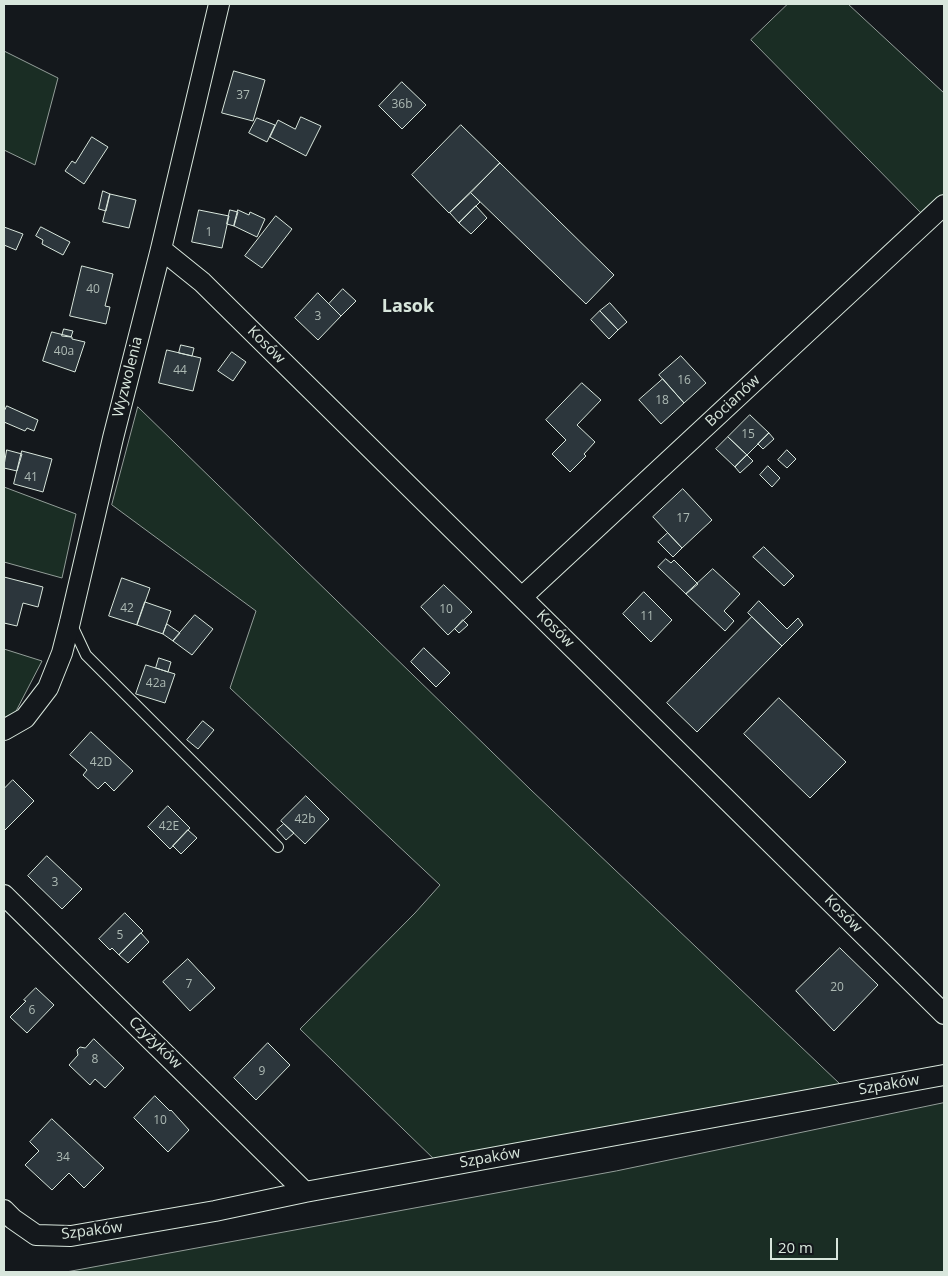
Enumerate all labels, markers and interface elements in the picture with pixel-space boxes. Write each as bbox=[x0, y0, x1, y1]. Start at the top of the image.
house number: 37 bbox=[236, 89, 250, 103]
house number: 36b bbox=[391, 98, 413, 112]
house number: 1 bbox=[206, 226, 212, 240]
house number: 40 bbox=[86, 283, 100, 297]
district label: Lasok bbox=[382, 296, 434, 318]
house number: 3 bbox=[315, 310, 321, 324]
street label: Kosów bbox=[243, 322, 289, 368]
street label: Wyzwolenia bbox=[109, 335, 147, 419]
house number: 40a bbox=[54, 345, 74, 359]
house number: 44 bbox=[173, 364, 187, 378]
street label: Bocianów bbox=[702, 371, 764, 431]
house number: 16 bbox=[677, 374, 691, 388]
house number: 18 bbox=[655, 394, 669, 408]
house number: 15 bbox=[741, 428, 755, 442]
house number: 41 bbox=[24, 471, 38, 485]
house number: 17 bbox=[676, 512, 690, 526]
house number: 42 bbox=[120, 602, 134, 616]
house number: 10 bbox=[439, 603, 453, 617]
street label: Kosów bbox=[532, 606, 578, 652]
house number: 11 bbox=[640, 610, 654, 624]
house number: 42a bbox=[146, 677, 166, 691]
house number: 42D bbox=[90, 756, 112, 770]
house number: 42b bbox=[294, 813, 316, 827]
house number: 42E bbox=[159, 820, 179, 834]
house number: 3 bbox=[52, 876, 58, 890]
street label: Kosów bbox=[820, 891, 866, 937]
house number: 5 bbox=[117, 929, 123, 943]
house number: 7 bbox=[186, 978, 192, 992]
house number: 20 bbox=[830, 981, 844, 995]
house number: 6 bbox=[29, 1004, 35, 1018]
street label: Czyżyków bbox=[125, 1013, 185, 1073]
house number: 8 bbox=[92, 1053, 98, 1067]
house number: 9 bbox=[259, 1065, 265, 1079]
street label: Szpaków bbox=[857, 1071, 921, 1099]
house number: 10 bbox=[153, 1114, 167, 1128]
street label: Szpaków bbox=[458, 1144, 522, 1172]
house number: 34 bbox=[56, 1151, 70, 1165]
street label: Szpaków bbox=[60, 1218, 124, 1244]
scale bar bbox=[773, 1228, 840, 1260]
text: 20 m bbox=[778, 1237, 813, 1257]

